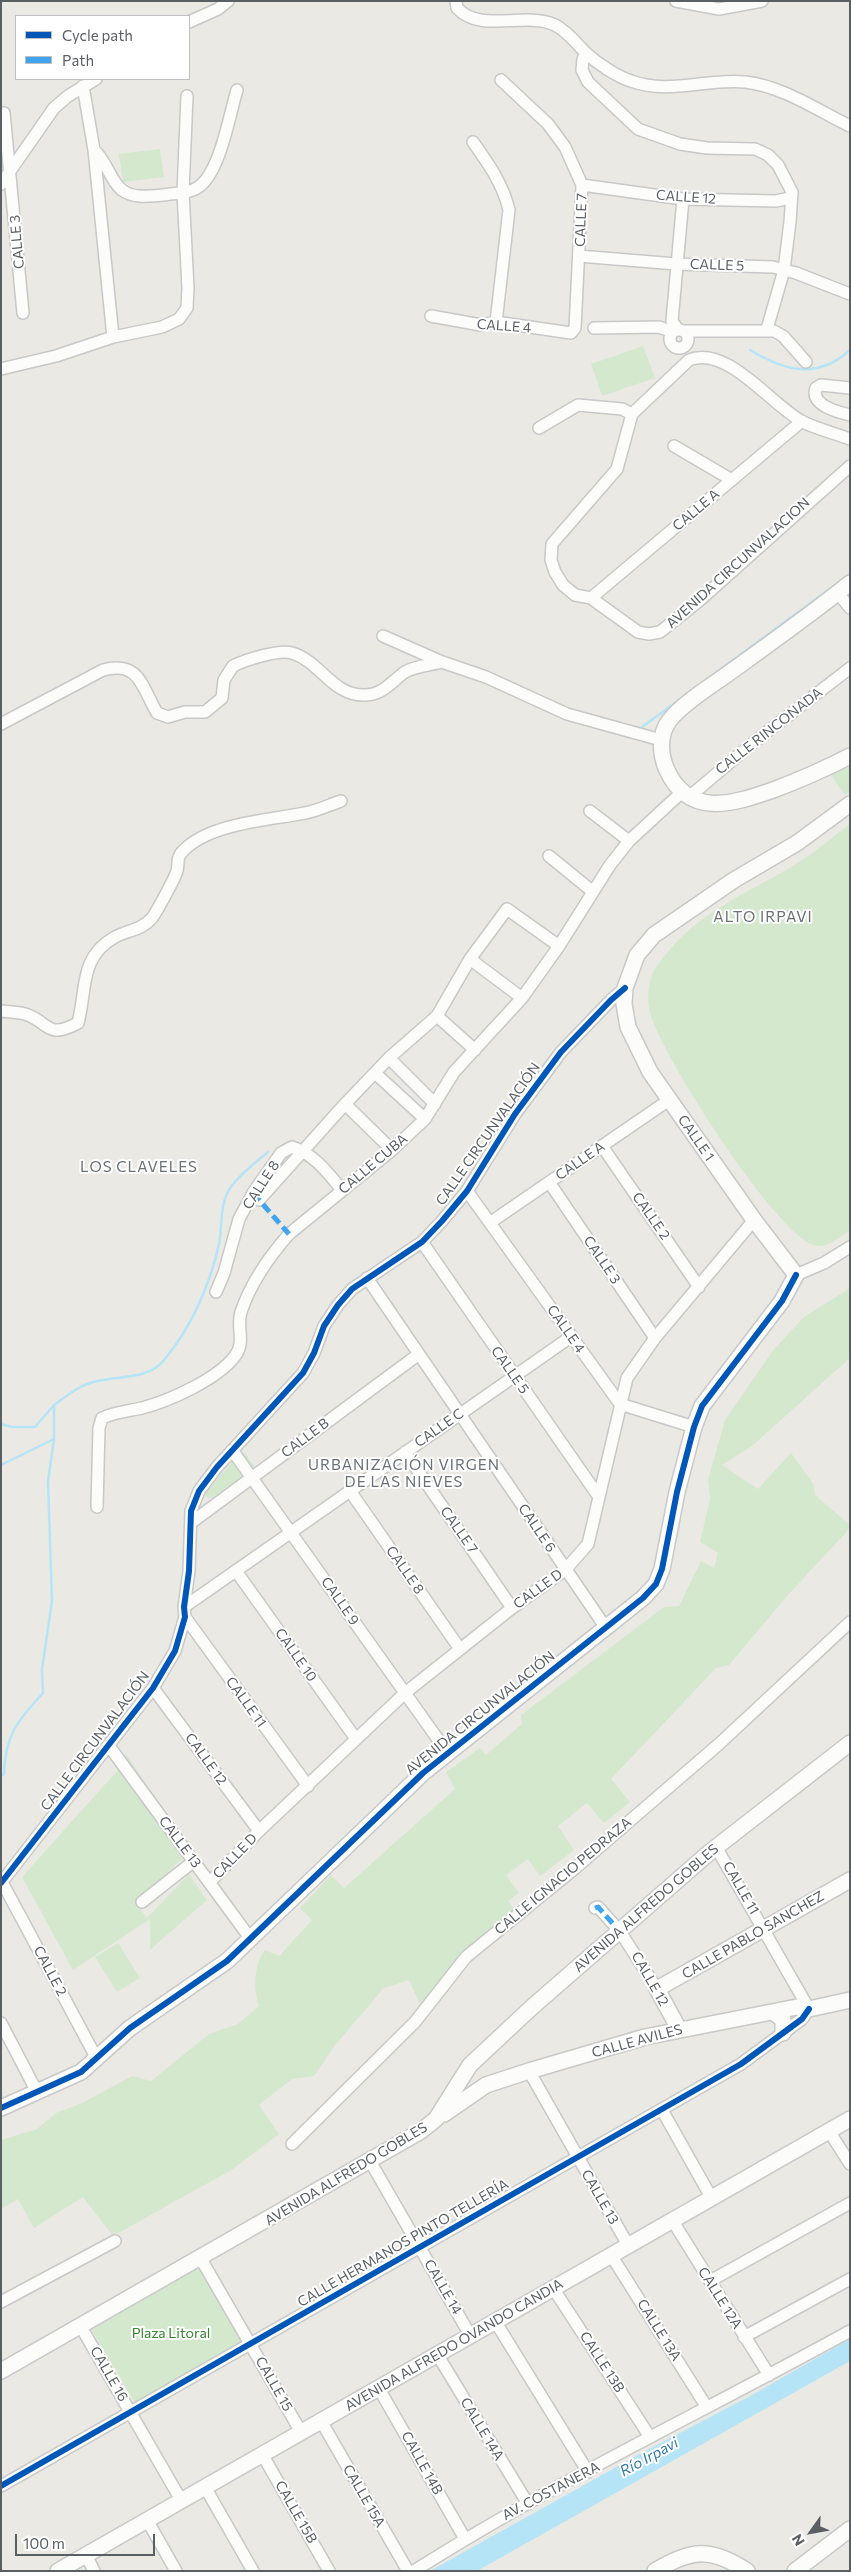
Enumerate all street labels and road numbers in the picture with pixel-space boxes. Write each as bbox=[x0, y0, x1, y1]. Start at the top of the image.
street label: CALLE 12 bbox=[655, 187, 717, 207]
street label: CALLE 7 bbox=[572, 193, 590, 247]
street label: CALLE 3 bbox=[6, 214, 28, 270]
street label: CALLE 5 bbox=[690, 256, 744, 274]
street label: CALLE 4 bbox=[476, 316, 532, 336]
street label: CALLE A bbox=[669, 486, 723, 534]
street label: AVENIDA CIRCUNVALACION bbox=[663, 494, 813, 632]
street label: CALLE RINCONADA bbox=[712, 684, 826, 778]
street label: CALLE CIRCUNVALACIÓN bbox=[432, 1059, 544, 1209]
street label: CALLE 1 bbox=[674, 1112, 718, 1164]
street label: CALLE CUBA bbox=[335, 1130, 411, 1198]
street label: CALLE A bbox=[552, 1138, 608, 1184]
street label: CALLE 8 bbox=[239, 1157, 283, 1213]
street label: CALLE 2 bbox=[629, 1189, 673, 1243]
street label: CALLE 3 bbox=[580, 1233, 624, 1287]
street label: CALLE 4 bbox=[543, 1302, 589, 1356]
street label: CALLE 5 bbox=[488, 1343, 532, 1397]
street label: CALLE C bbox=[411, 1405, 467, 1451]
street label: CALLE B bbox=[278, 1415, 332, 1461]
street label: CALLE 6 bbox=[515, 1501, 559, 1555]
street label: CALLE 7 bbox=[437, 1503, 481, 1557]
street label: CALLE 8 bbox=[382, 1543, 428, 1597]
street label: CALLE D bbox=[510, 1566, 566, 1612]
street label: CALLE 9 bbox=[317, 1574, 363, 1628]
street label: CALLE 10 bbox=[272, 1625, 320, 1685]
street label: AVENIDA CIRCUNVALACIÓN bbox=[402, 1648, 558, 1778]
street label: CALLE CIRCUNVALACIÓN bbox=[37, 1668, 153, 1814]
street label: CALLE 11 bbox=[222, 1674, 270, 1730]
street label: CALLE 12 bbox=[182, 1730, 230, 1788]
street label: CALLE 13 bbox=[155, 1813, 205, 1871]
street label: CALLE IGNACIO PEDRAZA bbox=[491, 1814, 635, 1938]
street label: CALLE D bbox=[209, 1830, 261, 1882]
street label: AVENIDA ALFREDO GOBLES bbox=[570, 1841, 722, 1975]
street label: CALLE 11 bbox=[719, 1859, 763, 1917]
street label: CALLE PABLO SANCHEZ bbox=[679, 1887, 827, 1983]
street label: CALLE 2 bbox=[30, 1943, 70, 1999]
street label: CALLE 12 bbox=[628, 1949, 672, 2009]
street label: CALLE AVILES bbox=[590, 2021, 684, 2061]
street label: AVENIDA ALFREDO GOBLES bbox=[262, 2119, 430, 2229]
street label: CALLE 13 bbox=[578, 2167, 622, 2227]
street label: CALLE HERMANOS PINTO TELLERÍA bbox=[294, 2176, 512, 2310]
street label: CALLE 14 bbox=[421, 2257, 465, 2317]
street label: CALLE 12A bbox=[694, 2264, 746, 2332]
street label: AVENIDA ALFREDO OVANDO CANDIA bbox=[342, 2275, 566, 2415]
street label: CALLE 13A bbox=[633, 2296, 685, 2364]
street label: CALLE 13B bbox=[576, 2328, 628, 2396]
street label: CALLE 16 bbox=[87, 2343, 131, 2405]
street label: CALLE 15 bbox=[252, 2354, 296, 2414]
street label: CALLE 14A bbox=[457, 2395, 507, 2463]
street label: CALLE 14B bbox=[398, 2428, 446, 2498]
street label: AV. COSTANERA bbox=[499, 2458, 603, 2524]
street label: CALLE 15A bbox=[339, 2462, 389, 2530]
street label: CALLE 15B bbox=[271, 2478, 321, 2546]

